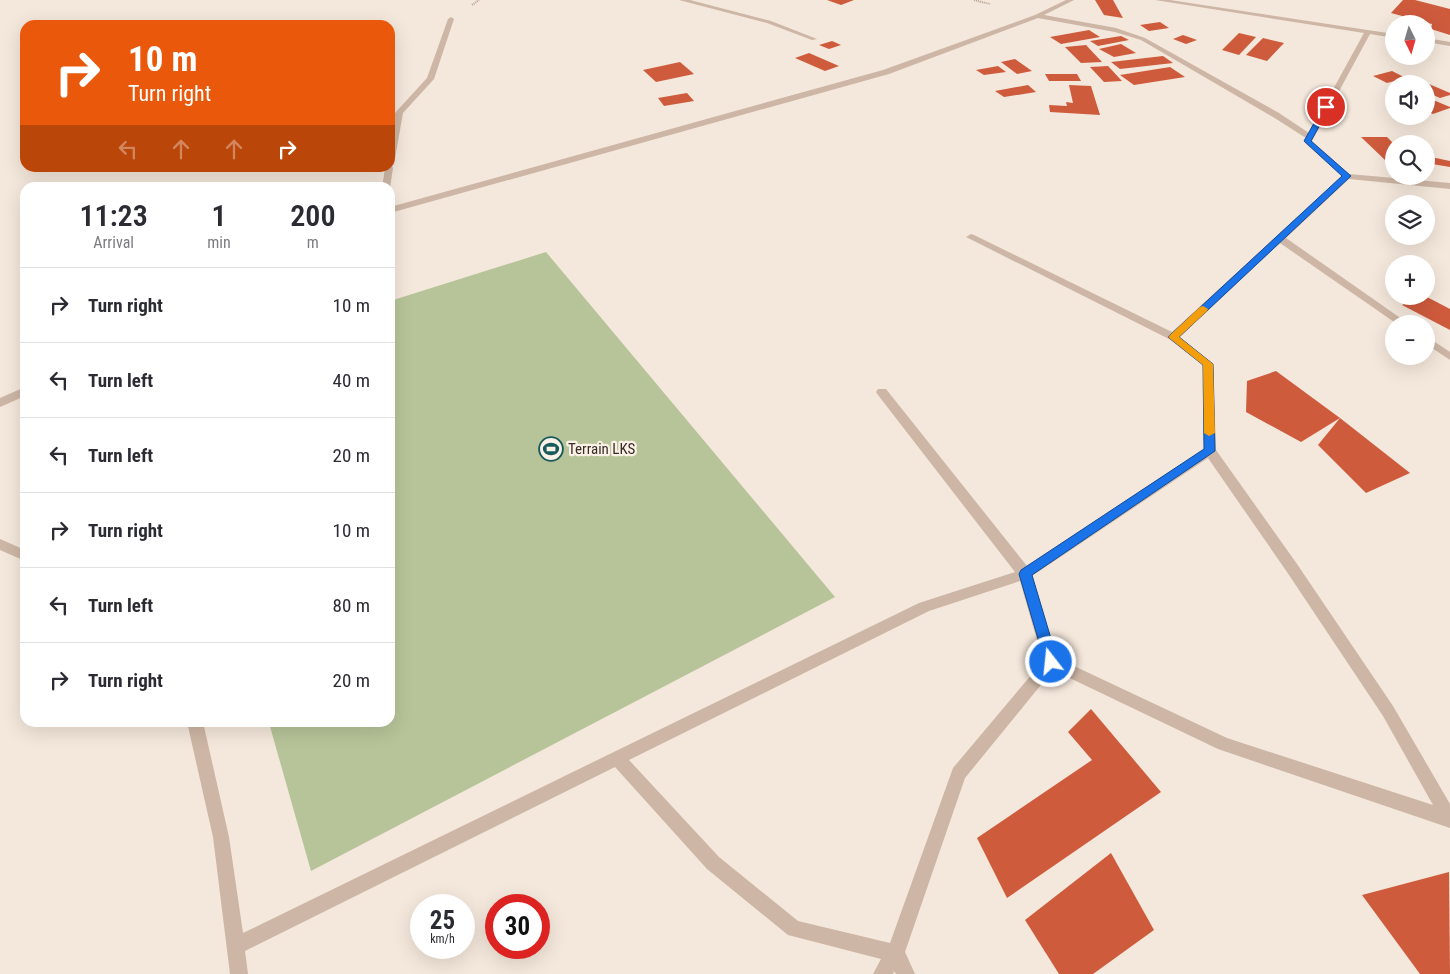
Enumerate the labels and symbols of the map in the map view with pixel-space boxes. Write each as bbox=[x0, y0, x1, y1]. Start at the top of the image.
north arrow bbox=[1385, 15, 1435, 65]
pin bbox=[1305, 86, 1347, 128]
sports icon: Terrain LKS bbox=[538, 436, 564, 462]
place label: Terrain LKS bbox=[568, 440, 636, 458]
position arrow bbox=[1024, 635, 1076, 687]
speed limit sign: 30 bbox=[485, 894, 550, 959]

